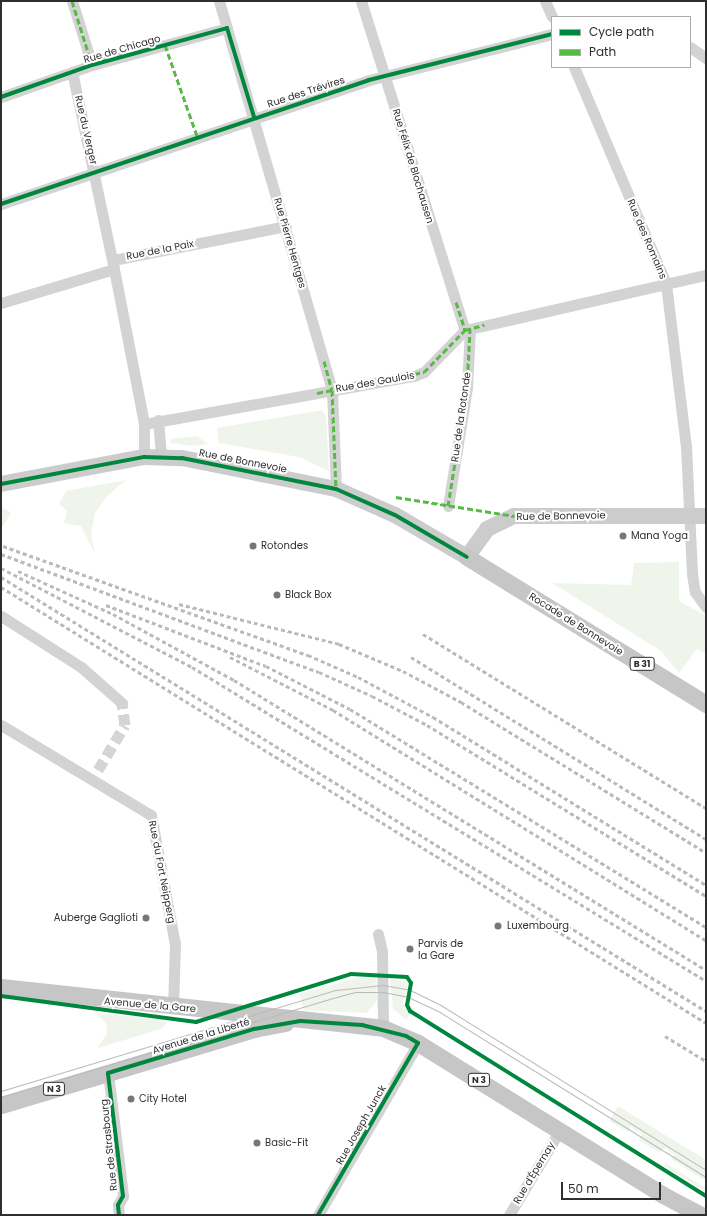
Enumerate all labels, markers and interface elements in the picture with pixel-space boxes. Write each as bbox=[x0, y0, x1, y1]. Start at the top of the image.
legend bbox=[551, 16, 691, 68]
text: Cycle path bbox=[589, 23, 654, 40]
street label: Rue de Chicago bbox=[82, 32, 162, 66]
text: Path bbox=[589, 43, 616, 60]
street label: Rue des Trévires bbox=[266, 74, 346, 110]
street label: Rue du Verger bbox=[72, 94, 100, 166]
street label: Rue Félix de Blochausen bbox=[390, 107, 436, 225]
street label: Rue Pierre Hentges bbox=[271, 196, 309, 290]
street label: Rue des Romains bbox=[625, 197, 669, 281]
street label: Rue de la Paix bbox=[125, 238, 195, 262]
street label: Rue des Gaulois bbox=[335, 369, 415, 395]
street label: Rue de la Rotonde bbox=[449, 371, 473, 463]
street label: Rue de Bonnevoie bbox=[198, 447, 288, 475]
street label: Rue de Bonnevoie bbox=[516, 509, 606, 523]
place label: Mana Yoga bbox=[631, 530, 688, 542]
marker: Mana Yoga bbox=[618, 531, 628, 541]
place label: Rotondes bbox=[261, 540, 308, 552]
marker: Rotondes bbox=[248, 541, 258, 551]
place label: Black Box bbox=[285, 589, 332, 601]
marker: Black Box bbox=[272, 590, 282, 600]
street label: Rocade de Bonnevoie bbox=[527, 590, 625, 658]
road number: B 31 bbox=[629, 657, 655, 671]
street label: Rue du Fort Neipperg bbox=[146, 820, 178, 924]
place label: Auberge Gaglioti bbox=[54, 912, 138, 924]
marker: Auberge Gaglioti bbox=[141, 913, 151, 923]
marker: Luxembourg bbox=[492, 920, 504, 932]
place label: Luxembourg bbox=[507, 920, 569, 932]
place label: Parvis de la Gare bbox=[418, 937, 463, 960]
marker: Parvis de la Gare bbox=[405, 944, 415, 954]
street label: Avenue de la Gare bbox=[104, 995, 196, 1015]
street label: Avenue de la Liberté bbox=[151, 1015, 251, 1057]
road number: N 3 bbox=[467, 1073, 491, 1087]
road number: N 3 bbox=[42, 1082, 66, 1096]
street label: Rue Joseph Junck bbox=[333, 1083, 389, 1167]
place label: City Hotel bbox=[139, 1093, 187, 1105]
marker: City Hotel bbox=[126, 1094, 136, 1104]
street label: Rue de Strasbourg bbox=[98, 1099, 120, 1191]
place label: Basic-Fit bbox=[265, 1137, 308, 1149]
marker: Basic-Fit bbox=[252, 1138, 262, 1148]
street label: Rue d'Épernay bbox=[511, 1140, 557, 1206]
scale bar bbox=[563, 1174, 663, 1200]
text: 50 m bbox=[568, 1180, 599, 1197]

